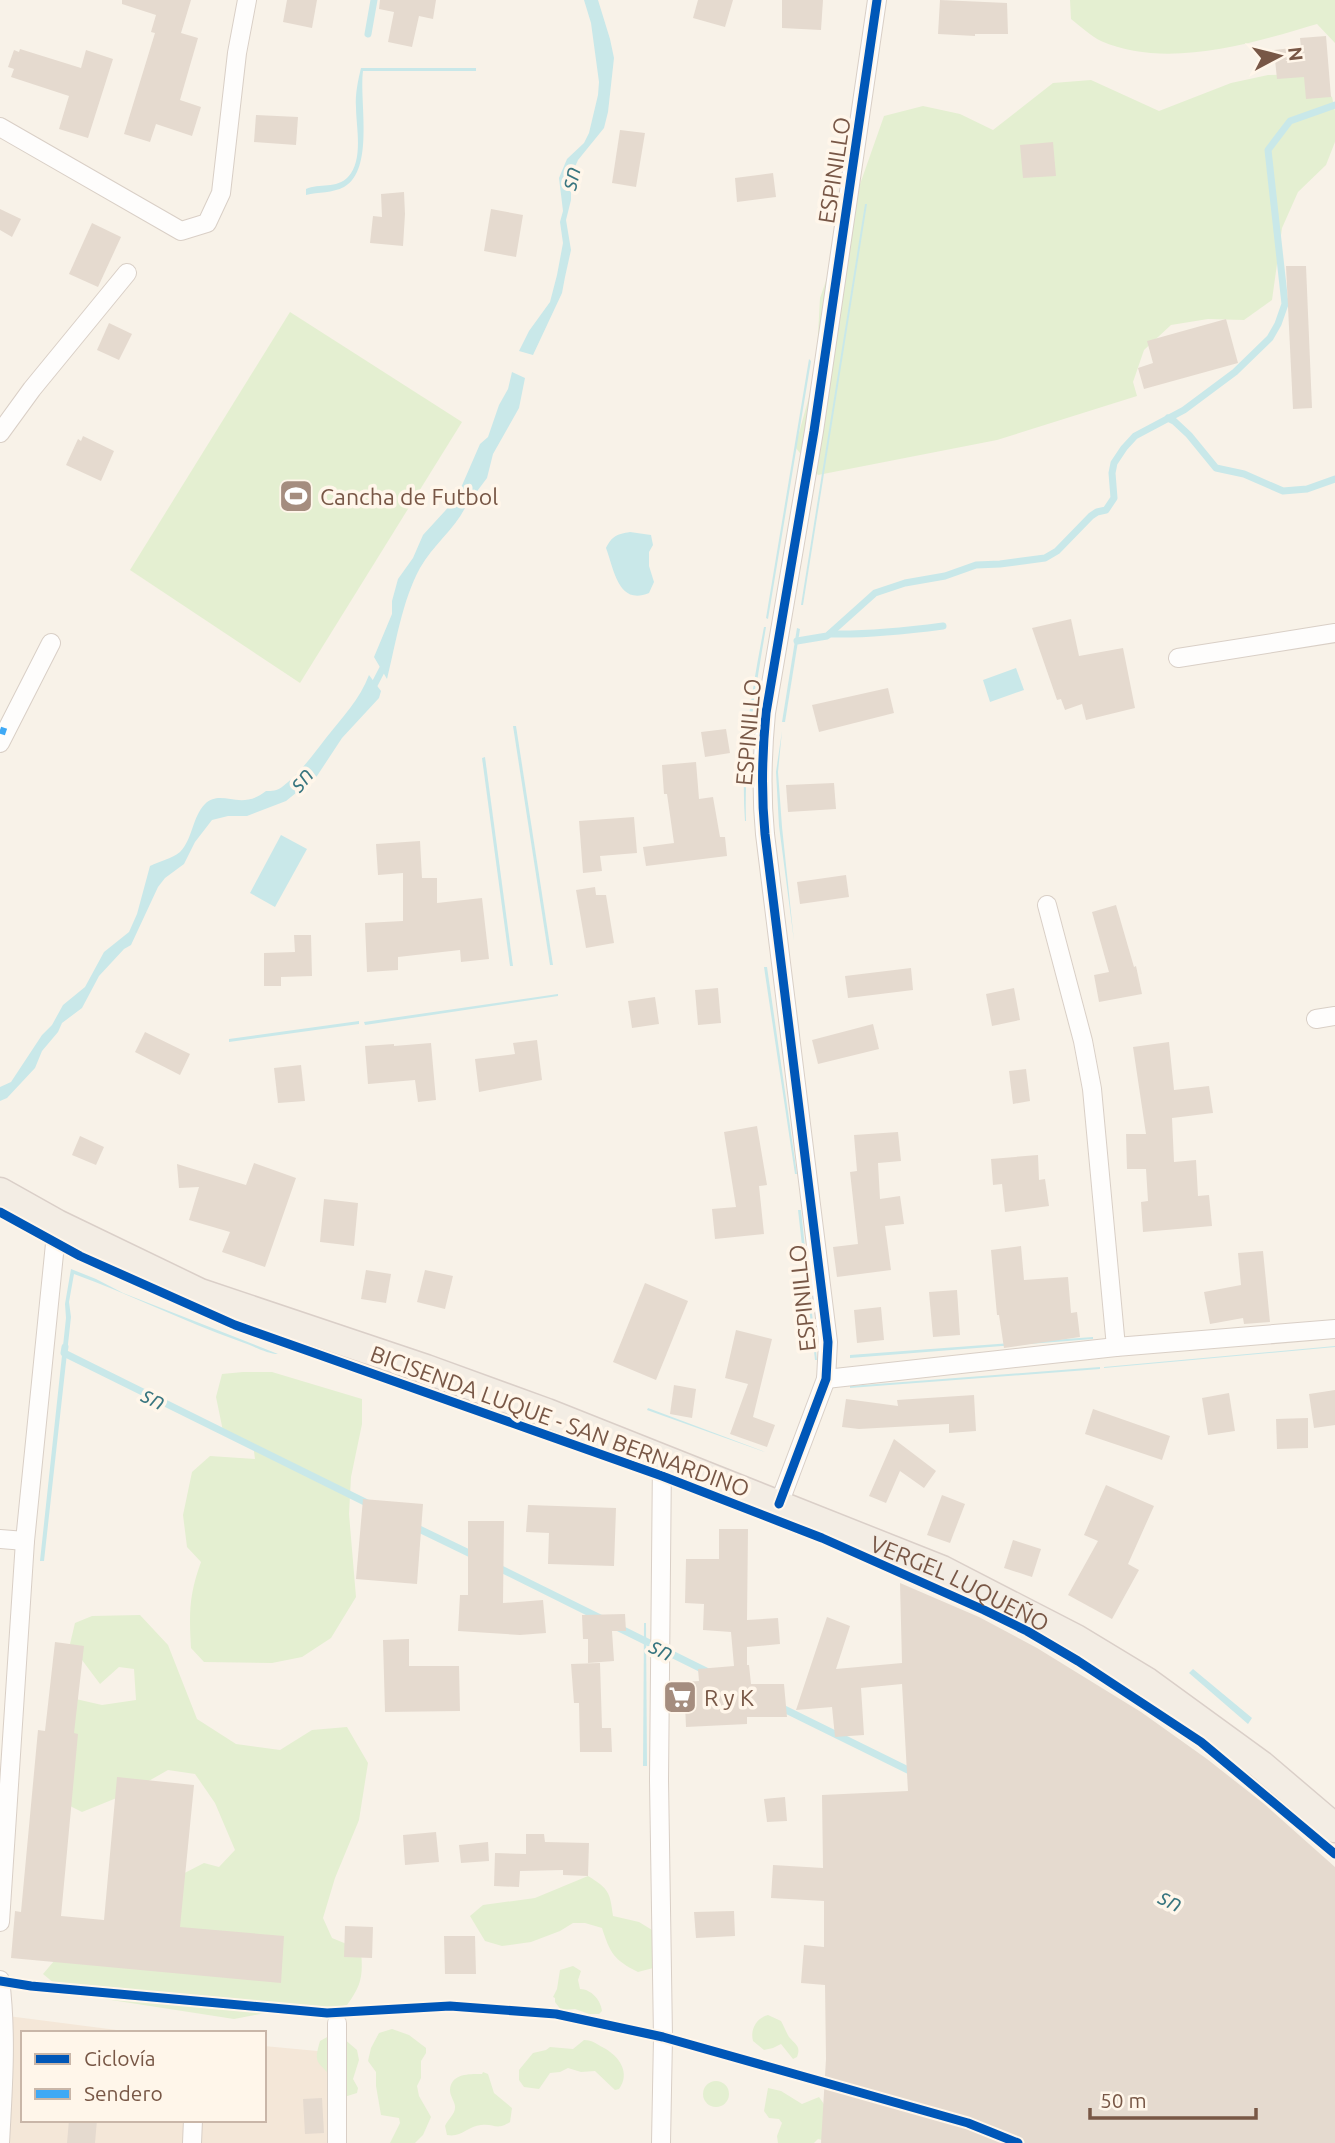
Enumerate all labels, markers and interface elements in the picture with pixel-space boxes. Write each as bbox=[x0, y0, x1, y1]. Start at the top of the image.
north arrow bbox=[1244, 21, 1314, 91]
text: N bbox=[1284, 46, 1308, 62]
street label: ESPINILLO bbox=[813, 115, 855, 225]
water label: sn bbox=[554, 164, 586, 193]
sports icon: Cancha de Futbol bbox=[277, 477, 315, 515]
place label: Cancha de Futbol bbox=[320, 484, 498, 509]
street label: ESPINILLO bbox=[731, 677, 765, 787]
water label: sn bbox=[282, 761, 319, 797]
street label: ESPINILLO bbox=[784, 1243, 820, 1353]
street label: BICISENDA LUQUE - SAN BERNARDINO bbox=[367, 1341, 753, 1501]
water label: sn bbox=[137, 1380, 170, 1415]
street label: VERGEL LUQUEÑO bbox=[867, 1530, 1054, 1636]
water label: sn bbox=[645, 1631, 678, 1666]
supermarket icon: R y K bbox=[661, 1678, 699, 1716]
place label: R y K bbox=[704, 1685, 754, 1710]
water label: sn bbox=[1154, 1882, 1187, 1917]
legend bbox=[21, 2031, 266, 2122]
text: Ciclovía bbox=[84, 2046, 156, 2070]
scale bar bbox=[1090, 2076, 1256, 2120]
text: Sendero bbox=[84, 2081, 163, 2105]
text: 50 m bbox=[1100, 2088, 1147, 2112]

